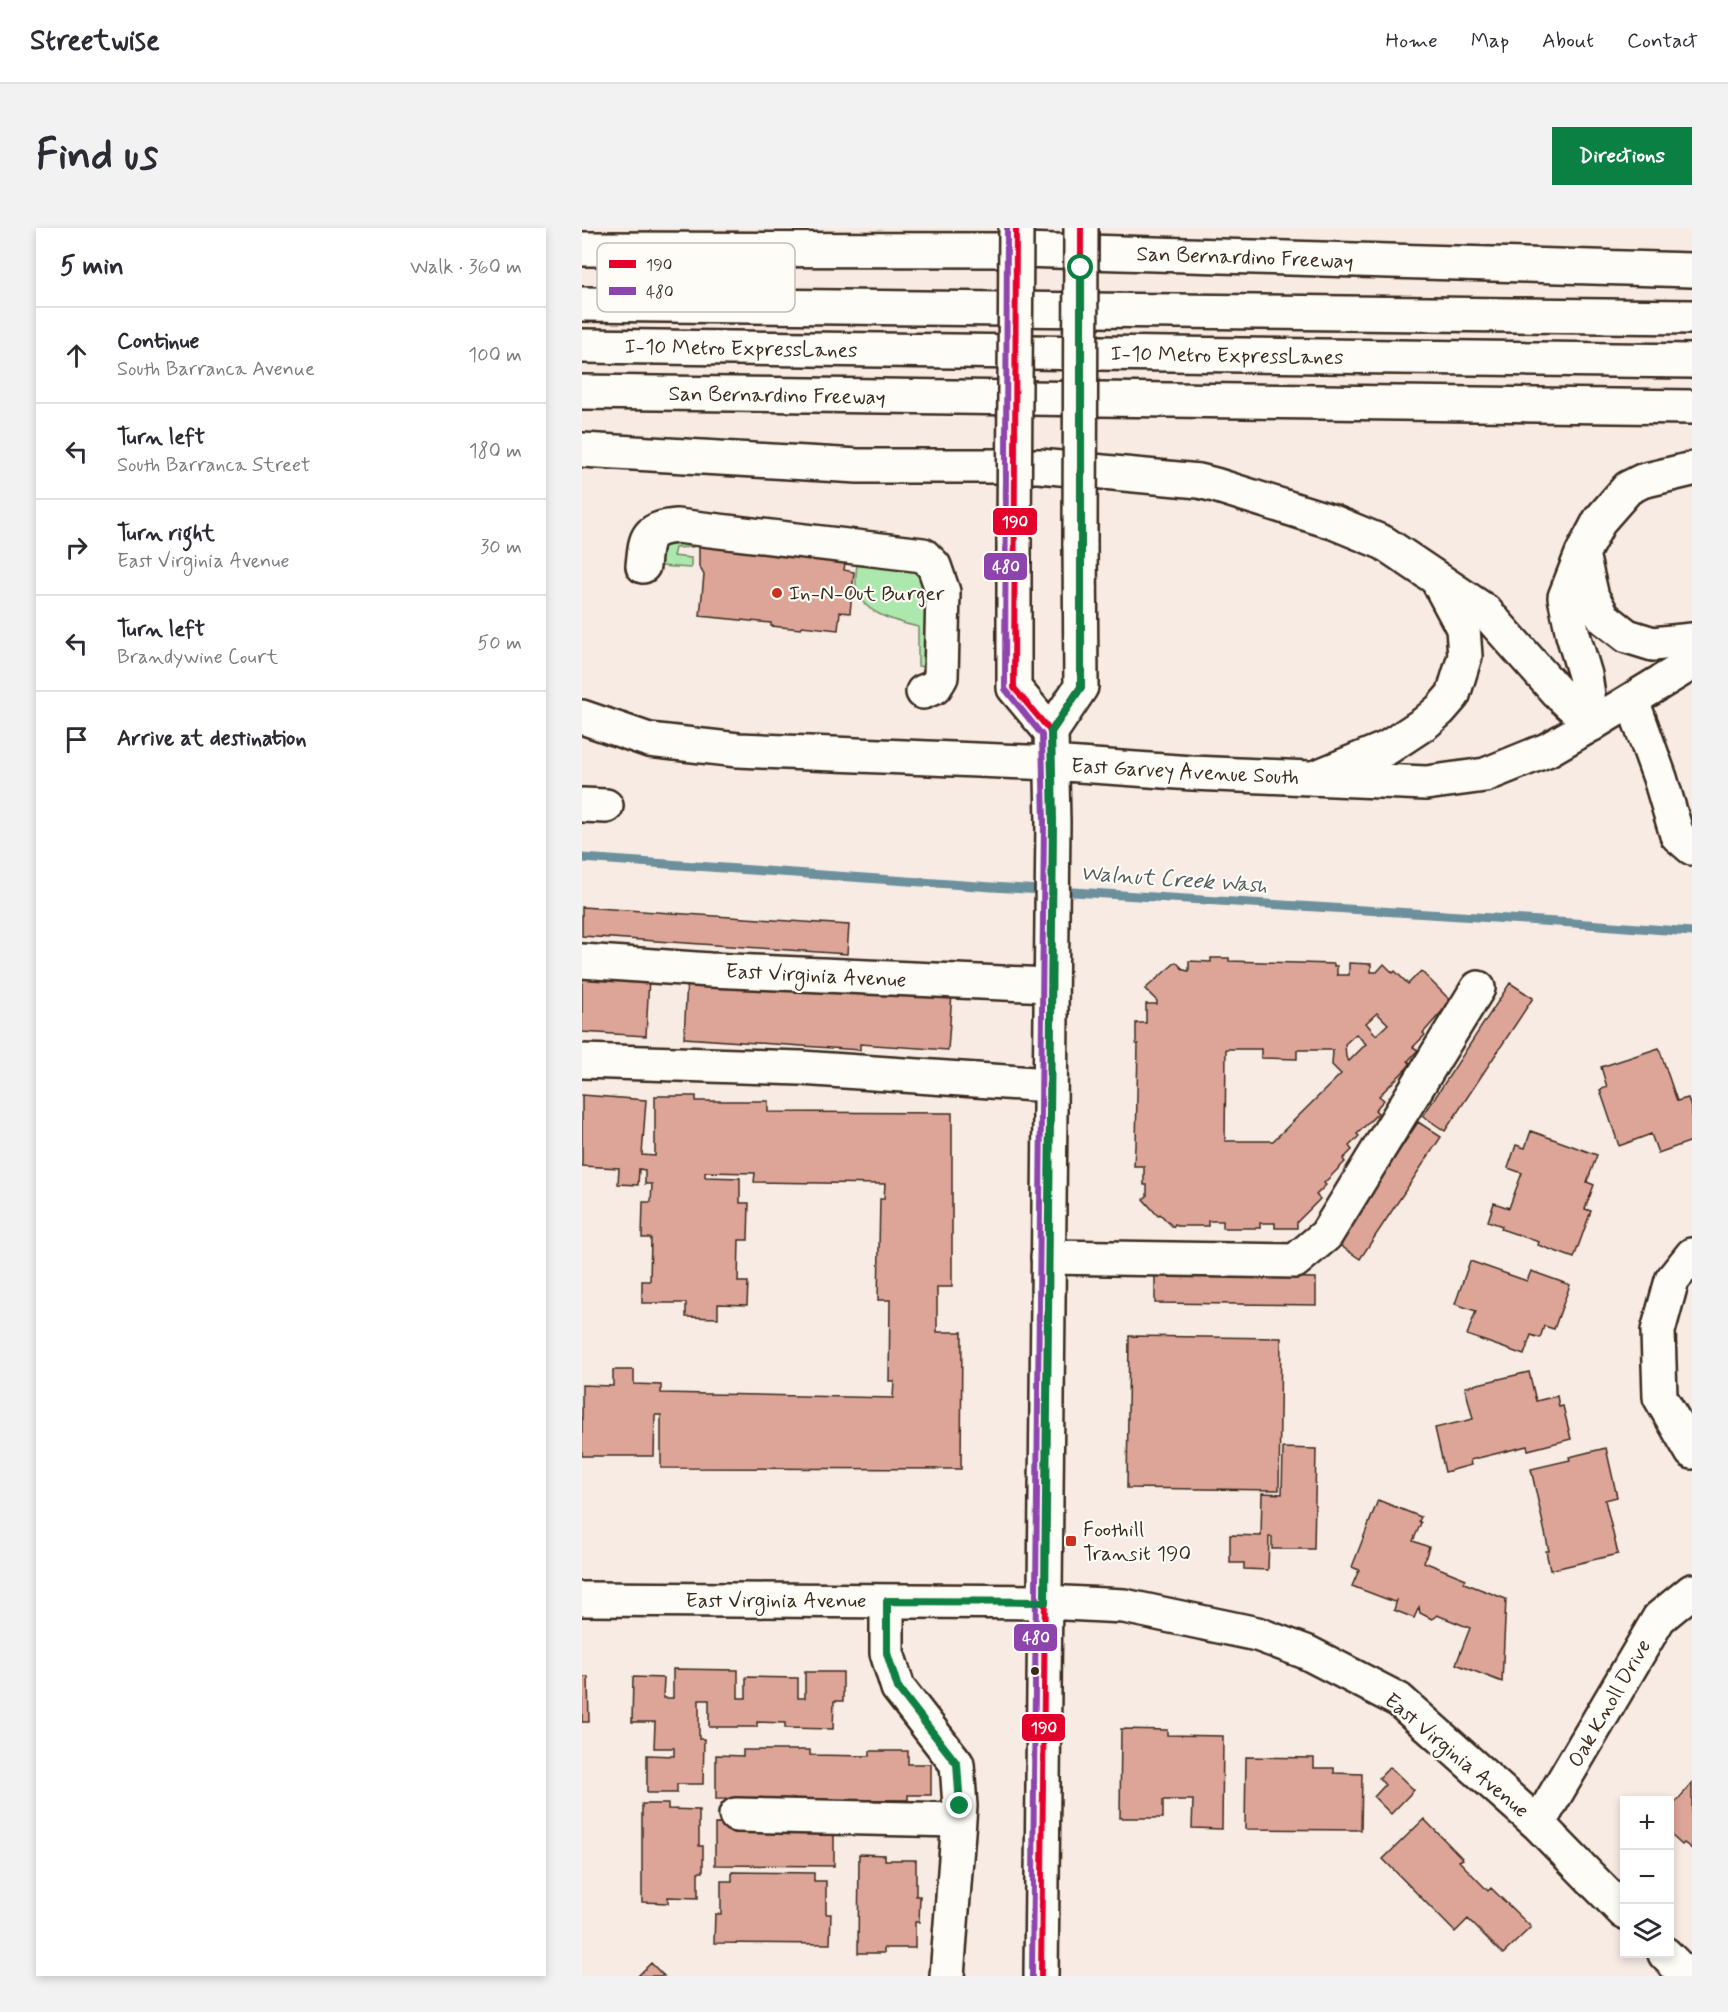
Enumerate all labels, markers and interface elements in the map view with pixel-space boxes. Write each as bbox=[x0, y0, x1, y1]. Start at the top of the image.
text: Streetwise bbox=[30, 23, 160, 60]
text: Home bbox=[1386, 27, 1438, 55]
text: Map bbox=[1471, 27, 1509, 55]
text: About bbox=[1542, 27, 1594, 55]
text: Contact bbox=[1627, 27, 1698, 55]
button: Directions bbox=[1552, 127, 1692, 185]
text: Find us bbox=[36, 129, 158, 184]
street label: San Bernardino Freeway bbox=[1136, 240, 1354, 276]
legend bbox=[597, 243, 795, 312]
text: 5 min bbox=[60, 250, 124, 284]
text: Walk · 360 m bbox=[410, 254, 522, 281]
route start bbox=[1067, 254, 1093, 280]
text: 190 bbox=[646, 255, 672, 276]
text: 480 bbox=[646, 282, 674, 303]
text: Continue bbox=[117, 328, 199, 356]
street label: I-10 Metro ExpressLanes bbox=[624, 333, 858, 365]
icon: ahead bbox=[60, 339, 93, 372]
street label: I-10 Metro ExpressLanes bbox=[1110, 340, 1344, 372]
text: 100 m bbox=[468, 342, 522, 369]
text: South Barranca Avenue bbox=[117, 356, 315, 383]
street label: San Bernardino Freeway bbox=[668, 380, 886, 412]
text: Turn left bbox=[117, 424, 205, 452]
icon: left bbox=[60, 435, 93, 468]
text: 180 m bbox=[469, 438, 522, 465]
text: South Barranca Street bbox=[117, 452, 310, 479]
line badge: 190 bbox=[992, 507, 1038, 536]
text: 190 bbox=[1002, 512, 1028, 533]
text: Turn right bbox=[117, 520, 215, 548]
icon: right bbox=[60, 531, 93, 564]
text: 30 m bbox=[480, 534, 522, 561]
text: East Virginia Avenue bbox=[117, 548, 289, 575]
line badge: 480 bbox=[983, 552, 1028, 581]
text: 480 bbox=[992, 557, 1020, 578]
place label: In-N-Out Burger bbox=[789, 580, 945, 608]
marker: In-N-Out Burger bbox=[770, 586, 784, 600]
text: Turn left bbox=[117, 616, 205, 644]
icon: left bbox=[60, 627, 93, 660]
text: 50 m bbox=[477, 630, 522, 657]
text: Brandywine Court bbox=[117, 644, 278, 671]
icon: arrive bbox=[60, 723, 93, 756]
text: Arrive at destination bbox=[117, 725, 307, 753]
street label: East Garvey Avenue South bbox=[1070, 752, 1300, 792]
water label: Walnut Creek Wash bbox=[1079, 859, 1269, 901]
street label: East Virginia Avenue bbox=[725, 957, 907, 996]
place label: Foothill Transit 190 bbox=[1083, 1516, 1191, 1568]
marker: Foothill Transit 190 bbox=[1064, 1534, 1078, 1548]
street label: East Virginia Avenue bbox=[685, 1587, 867, 1616]
line badge: 480 bbox=[1013, 1623, 1058, 1652]
text: 480 bbox=[1022, 1628, 1050, 1649]
street label: Oak Knoll Drive bbox=[1562, 1634, 1658, 1773]
unlabelled marker bbox=[1029, 1665, 1041, 1677]
street label: East Virginia Avenue bbox=[1377, 1687, 1535, 1825]
line badge: 190 bbox=[1021, 1713, 1066, 1742]
text: 190 bbox=[1031, 1718, 1057, 1739]
route end bbox=[946, 1792, 972, 1818]
map controls bbox=[1620, 1796, 1674, 1958]
button: + bbox=[1620, 1796, 1674, 1850]
button: − bbox=[1620, 1850, 1674, 1904]
button: layers bbox=[1620, 1904, 1674, 1958]

